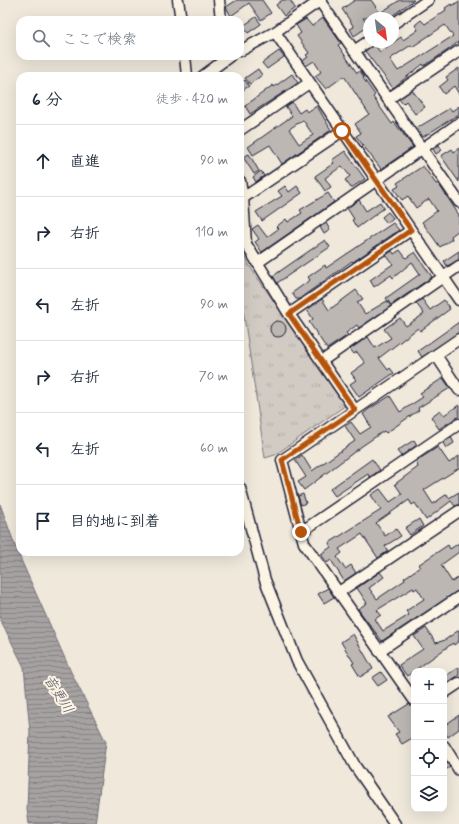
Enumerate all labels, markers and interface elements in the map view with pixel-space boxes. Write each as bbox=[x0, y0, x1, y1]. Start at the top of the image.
north arrow bbox=[363, 12, 399, 48]
search box bbox=[16, 16, 244, 60]
icon: search bbox=[30, 27, 52, 49]
text: ここで検索 bbox=[62, 30, 137, 50]
text: 6 分 bbox=[32, 89, 62, 111]
text: 徒歩 · 420 m bbox=[156, 91, 228, 108]
route start bbox=[333, 122, 351, 140]
icon: ahead bbox=[32, 150, 54, 172]
text: 直進 bbox=[70, 152, 100, 172]
text: 90 m bbox=[200, 152, 228, 169]
icon: right bbox=[32, 222, 54, 244]
text: 右折 bbox=[70, 224, 100, 244]
text: 110 m bbox=[195, 224, 228, 241]
icon: left bbox=[32, 294, 54, 316]
text: 左折 bbox=[70, 296, 100, 316]
text: 90 m bbox=[200, 296, 228, 313]
icon: right bbox=[32, 366, 54, 388]
text: 右折 bbox=[70, 368, 100, 388]
text: 70 m bbox=[199, 368, 228, 385]
icon: left bbox=[32, 438, 54, 460]
text: 左折 bbox=[70, 440, 100, 460]
text: 60 m bbox=[200, 440, 228, 457]
icon: arrive bbox=[32, 510, 54, 532]
text: 目的地に到着 bbox=[70, 512, 160, 532]
route end bbox=[292, 523, 310, 541]
map controls bbox=[411, 668, 447, 812]
button: + bbox=[411, 668, 447, 704]
water label: 音更川 bbox=[39, 672, 77, 717]
button: − bbox=[411, 704, 447, 740]
button: locate bbox=[411, 740, 447, 776]
button: layers bbox=[411, 776, 447, 812]

